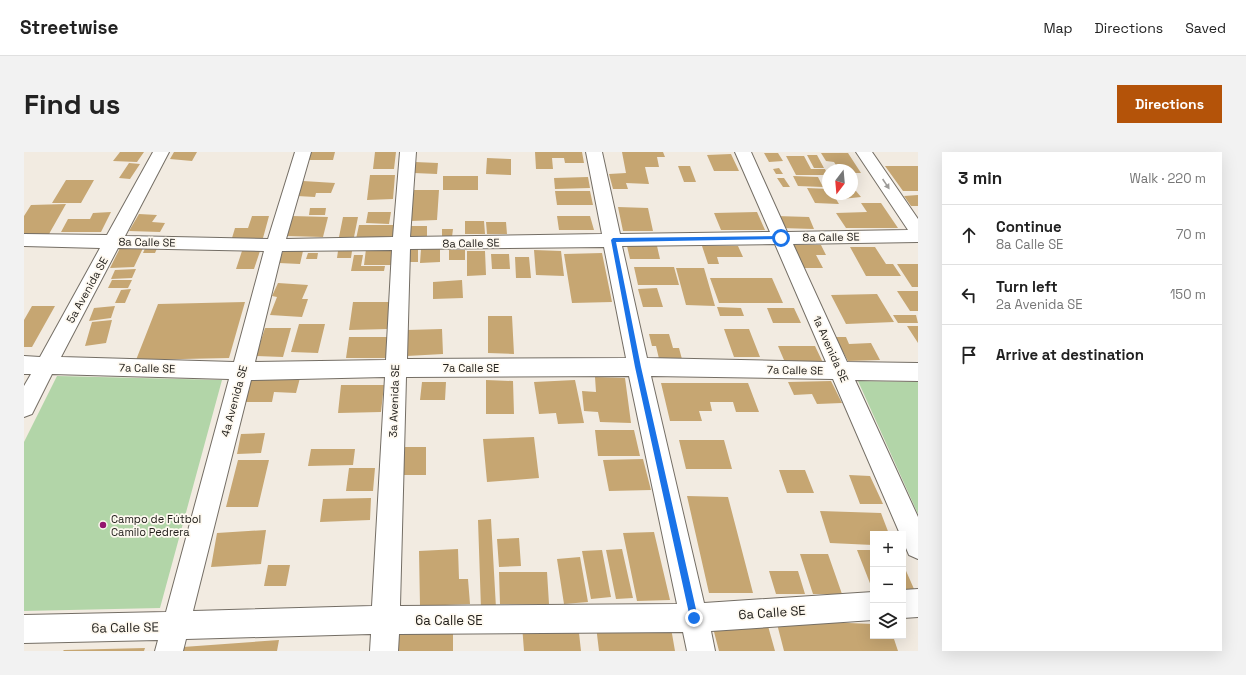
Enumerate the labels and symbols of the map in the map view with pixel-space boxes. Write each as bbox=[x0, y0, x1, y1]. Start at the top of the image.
north arrow bbox=[822, 164, 858, 200]
one-way arrow bbox=[882, 179, 890, 190]
route start bbox=[772, 229, 790, 247]
street label: 8a Calle SE bbox=[802, 230, 860, 244]
street label: 8a Calle SE bbox=[118, 235, 176, 249]
street label: 8a Calle SE bbox=[442, 236, 500, 250]
street label: 5a Avenida SE bbox=[63, 255, 111, 325]
street label: 1a Avenida SE bbox=[810, 314, 852, 384]
street label: 7a Calle SE bbox=[119, 361, 175, 375]
street label: 7a Calle SE bbox=[443, 361, 499, 375]
street label: 7a Calle SE bbox=[767, 363, 823, 377]
street label: 4a Avenida SE bbox=[218, 364, 250, 438]
street label: 3a Avenida SE bbox=[386, 364, 402, 438]
place label: Campo de Fútbol Camilo Pedrera bbox=[111, 512, 201, 539]
marker: Campo de Fútbol Camilo Pedrera bbox=[98, 520, 108, 530]
street label: 6a Calle SE bbox=[738, 602, 806, 623]
route end bbox=[685, 609, 703, 627]
street label: 6a Calle SE bbox=[415, 612, 483, 629]
street label: 6a Calle SE bbox=[91, 618, 159, 637]

